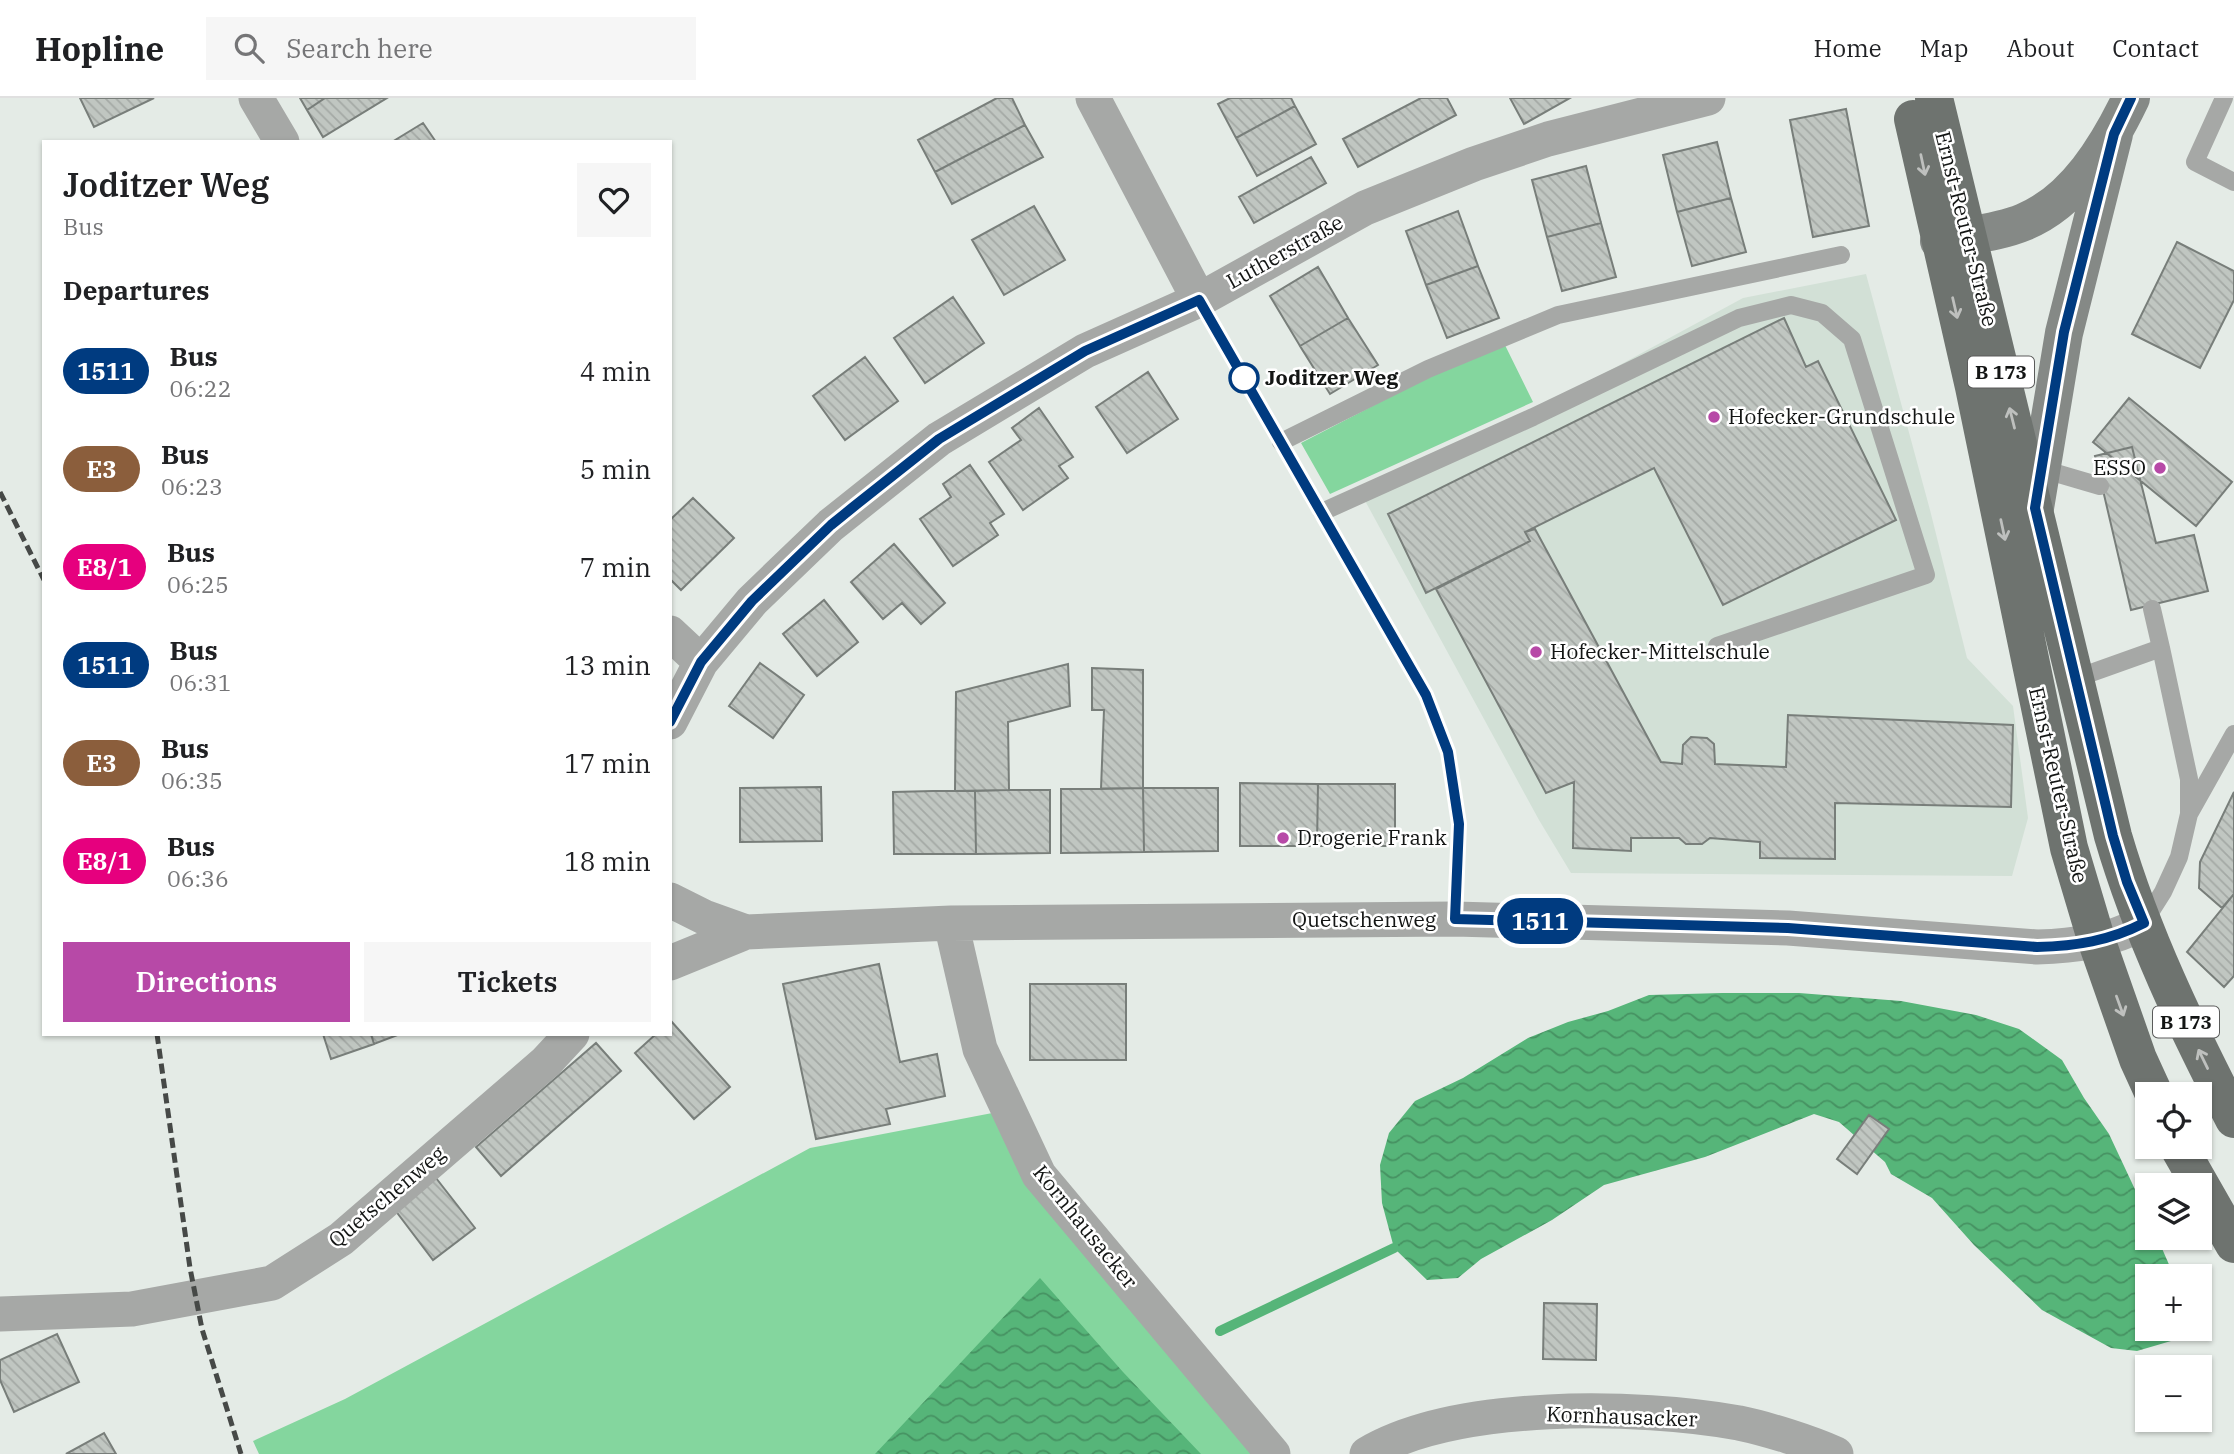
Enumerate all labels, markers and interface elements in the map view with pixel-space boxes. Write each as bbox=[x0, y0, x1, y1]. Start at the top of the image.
search box bbox=[206, 17, 696, 80]
text: Hopline bbox=[35, 27, 164, 70]
icon: search bbox=[230, 29, 268, 67]
text: Search here bbox=[286, 31, 433, 65]
text: Home bbox=[1814, 32, 1882, 64]
text: Map bbox=[1920, 32, 1968, 64]
text: About bbox=[2006, 32, 2074, 64]
text: Contact bbox=[2112, 32, 2199, 64]
street label: Ernst-Reuter-Straße bbox=[1929, 128, 2005, 329]
one-way arrow bbox=[1917, 153, 1931, 176]
text: Joditzer Weg bbox=[63, 163, 269, 206]
button: heart bbox=[577, 163, 651, 237]
street label: Lutherstraße bbox=[1221, 208, 1348, 295]
text: Bus bbox=[63, 211, 104, 241]
text: Departures bbox=[63, 273, 209, 307]
one-way arrow bbox=[1949, 296, 1962, 318]
text: Bus bbox=[170, 339, 218, 373]
text: 4 min bbox=[580, 354, 651, 388]
text: 1511 bbox=[77, 355, 135, 387]
road number: B 173 bbox=[1968, 356, 2034, 388]
marker: Joditzer Weg bbox=[1229, 363, 1259, 393]
place label: Joditzer Weg bbox=[1265, 363, 1399, 391]
text: 06:22 bbox=[170, 373, 231, 403]
place label: Hofecker-Grundschule bbox=[1728, 402, 1955, 430]
one-way arrow bbox=[2005, 407, 2018, 430]
marker: Hofecker-Grundschule bbox=[1706, 409, 1722, 425]
text: Bus bbox=[161, 437, 209, 471]
text: 5 min bbox=[580, 452, 651, 486]
text: E3 bbox=[86, 453, 117, 485]
place label: ESSO bbox=[2093, 453, 2146, 481]
marker: ESSO bbox=[2152, 460, 2168, 476]
text: 06:23 bbox=[161, 471, 223, 501]
one-way arrow bbox=[1997, 518, 2011, 541]
text: Bus bbox=[167, 535, 215, 569]
text: 7 min bbox=[580, 550, 651, 584]
text: E8/1 bbox=[77, 551, 132, 583]
text: 06:25 bbox=[167, 569, 229, 599]
text: Bus bbox=[170, 633, 218, 667]
place label: Hofecker-Mittelschule bbox=[1550, 637, 1770, 665]
marker: Hofecker-Mittelschule bbox=[1528, 644, 1544, 660]
text: 13 min bbox=[564, 648, 651, 682]
text: 1511 bbox=[77, 649, 135, 681]
text: 06:31 bbox=[170, 667, 231, 697]
street label: Ernst-Reuter-Straße bbox=[2023, 684, 2095, 886]
text: Bus bbox=[161, 731, 209, 765]
text: 17 min bbox=[564, 746, 651, 780]
text: E3 bbox=[86, 747, 117, 779]
text: 06:35 bbox=[161, 765, 223, 795]
place label: Drogerie Frank bbox=[1297, 823, 1447, 851]
text: Bus bbox=[167, 829, 215, 863]
marker: Drogerie Frank bbox=[1275, 830, 1291, 846]
text: 18 min bbox=[564, 844, 651, 878]
text: E8/1 bbox=[77, 845, 132, 877]
text: 06:36 bbox=[167, 863, 229, 893]
line badge: 1511 bbox=[1491, 898, 1589, 944]
street label: Quetschenweg bbox=[1292, 905, 1437, 933]
text: 1511 bbox=[1511, 905, 1569, 937]
button: Directions bbox=[63, 942, 350, 1022]
button: Tickets bbox=[364, 942, 651, 1022]
one-way arrow bbox=[2114, 995, 2127, 1017]
road number: B 173 bbox=[2153, 1006, 2219, 1038]
one-way arrow bbox=[2196, 1049, 2209, 1070]
map controls bbox=[2135, 1082, 2212, 1432]
button: locate bbox=[2135, 1082, 2212, 1159]
street label: Quetschenweg bbox=[322, 1139, 451, 1253]
street label: Kornhausacker bbox=[1027, 1159, 1145, 1295]
button: layers bbox=[2135, 1173, 2212, 1250]
button: + bbox=[2135, 1264, 2212, 1341]
button: − bbox=[2135, 1355, 2212, 1432]
street label: Kornhausacker bbox=[1546, 1399, 1699, 1433]

